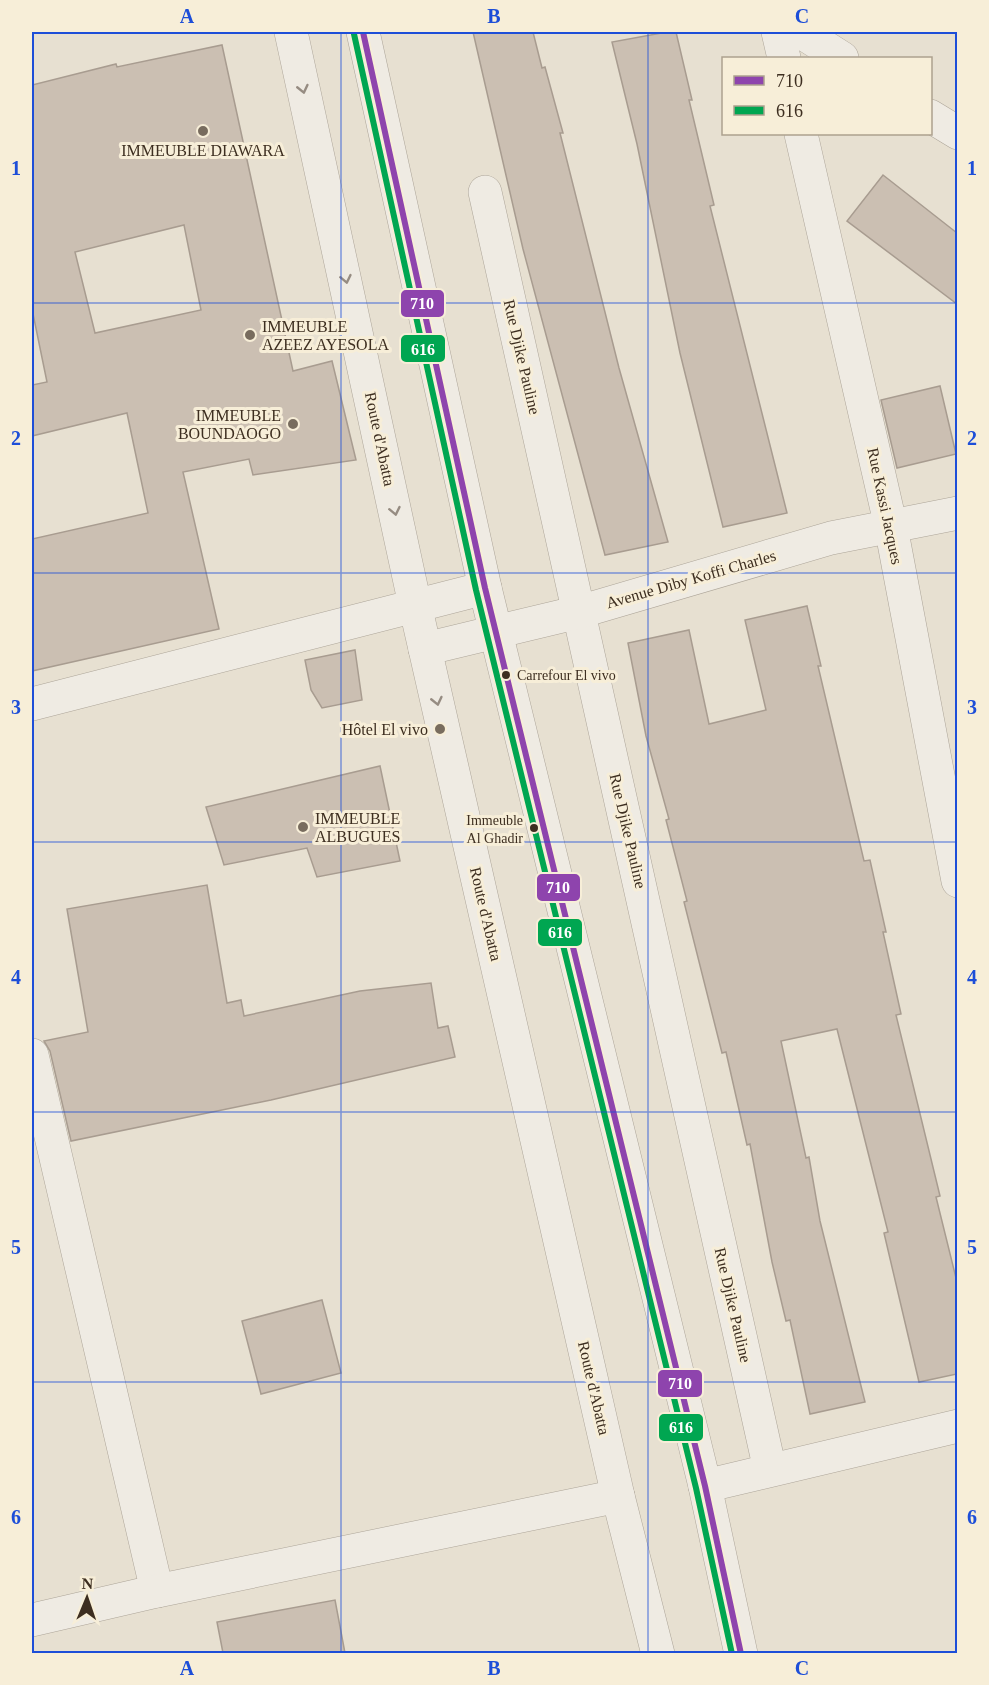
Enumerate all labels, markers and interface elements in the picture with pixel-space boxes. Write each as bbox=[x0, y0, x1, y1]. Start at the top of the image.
text: A bbox=[180, 5, 195, 27]
text: B bbox=[487, 5, 501, 27]
text: C bbox=[795, 5, 809, 27]
legend bbox=[722, 57, 932, 135]
text: 710 bbox=[776, 71, 803, 91]
one-way arrow bbox=[296, 83, 309, 93]
text: 616 bbox=[776, 101, 803, 121]
marker: IMMEUBLE DIAWARA bbox=[196, 124, 210, 138]
place label: IMMEUBLE DIAWARA bbox=[121, 142, 285, 159]
text: 1 bbox=[11, 157, 21, 179]
text: 1 bbox=[967, 157, 977, 179]
one-way arrow bbox=[339, 274, 352, 284]
line badge: 710 bbox=[400, 289, 445, 318]
text: 710 bbox=[410, 295, 434, 312]
street label: Rue Djike Pauline bbox=[500, 298, 543, 416]
place label: IMMEUBLE AZEEZ AYESOLA bbox=[262, 318, 389, 353]
marker: IMMEUBLE AZEEZ AYESOLA bbox=[243, 328, 257, 342]
line badge: 616 bbox=[400, 334, 446, 363]
text: 616 bbox=[411, 341, 435, 358]
street label: Route d'Abatta bbox=[362, 390, 398, 488]
place label: IMMEUBLE BOUNDAOGO bbox=[178, 407, 281, 442]
marker: IMMEUBLE BOUNDAOGO bbox=[286, 417, 300, 431]
text: 2 bbox=[11, 427, 21, 449]
text: 2 bbox=[967, 427, 977, 449]
street label: Rue Kassi Jacques bbox=[863, 446, 906, 566]
one-way arrow bbox=[388, 506, 401, 516]
street label: Avenue Diby Koffi Charles bbox=[604, 547, 778, 612]
place label: Carrefour El vivo bbox=[517, 668, 616, 683]
marker: Carrefour El vivo bbox=[500, 669, 512, 681]
text: 3 bbox=[11, 696, 21, 718]
one-way arrow bbox=[430, 696, 443, 706]
text: 3 bbox=[967, 696, 977, 718]
place label: Hôtel El vivo bbox=[342, 721, 428, 738]
marker: Hôtel El vivo bbox=[433, 722, 447, 736]
street label: Rue Djike Pauline bbox=[606, 772, 649, 890]
place label: IMMEUBLE ALBUGUES bbox=[315, 810, 400, 845]
place label: Immeuble Al Ghadir bbox=[466, 813, 523, 846]
marker: IMMEUBLE ALBUGUES bbox=[296, 820, 310, 834]
marker: Immeuble Al Ghadir bbox=[528, 822, 540, 834]
street label: Route d'Abatta bbox=[467, 865, 505, 963]
line badge: 710 bbox=[536, 873, 581, 902]
text: 710 bbox=[546, 879, 570, 896]
line badge: 616 bbox=[537, 918, 583, 947]
text: 616 bbox=[548, 924, 572, 941]
text: 4 bbox=[11, 966, 21, 988]
text: 4 bbox=[967, 966, 977, 988]
text: 5 bbox=[11, 1236, 21, 1258]
text: 5 bbox=[967, 1236, 977, 1258]
street label: Rue Djike Pauline bbox=[711, 1246, 754, 1364]
street label: Route d'Abatta bbox=[575, 1339, 613, 1437]
line badge: 710 bbox=[657, 1369, 703, 1398]
text: 710 bbox=[668, 1375, 692, 1392]
line badge: 616 bbox=[658, 1413, 704, 1442]
text: 616 bbox=[669, 1419, 693, 1436]
text: 6 bbox=[11, 1506, 21, 1528]
text: 6 bbox=[967, 1506, 977, 1528]
north arrow bbox=[57, 1568, 117, 1628]
text: N bbox=[81, 1575, 94, 1592]
text: A bbox=[180, 1657, 195, 1679]
text: B bbox=[487, 1657, 501, 1679]
text: C bbox=[795, 1657, 809, 1679]

